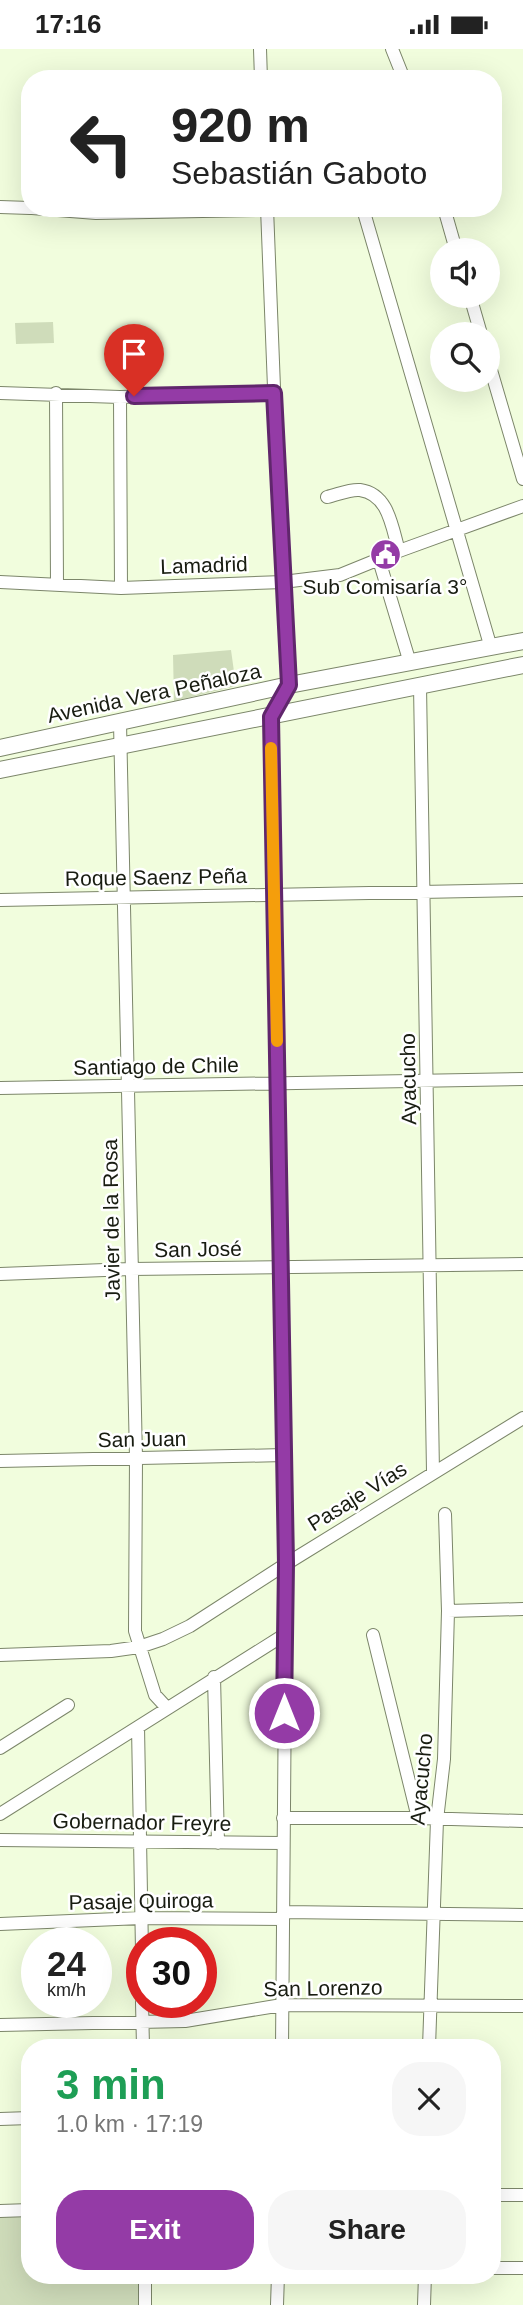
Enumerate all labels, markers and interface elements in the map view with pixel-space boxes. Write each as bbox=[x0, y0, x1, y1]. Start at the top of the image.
text: 17:16 bbox=[35, 9, 102, 39]
icon: left bbox=[56, 98, 147, 189]
text: 920 m bbox=[171, 98, 310, 152]
text: Sebastián Gaboto bbox=[171, 155, 427, 191]
map controls bbox=[430, 238, 500, 392]
button: sound bbox=[430, 238, 500, 308]
button: search bbox=[430, 322, 500, 392]
pin bbox=[104, 324, 164, 396]
icon: arrive bbox=[115, 335, 153, 373]
public building icon: Sub Comisaría 3° bbox=[368, 537, 402, 571]
street label: Lamadrid bbox=[160, 552, 248, 578]
place label: Sub Comisaría 3° bbox=[303, 575, 467, 598]
street label: Avenida Vera Peñaloza bbox=[45, 659, 263, 727]
street label: Roque Saenz Peña bbox=[65, 864, 248, 890]
street label: Ayacucho bbox=[396, 1033, 420, 1125]
street label: Santiago de Chile bbox=[73, 1053, 239, 1079]
street label: Javier de la Rosa bbox=[98, 1138, 124, 1301]
street label: San José bbox=[154, 1237, 242, 1261]
street label: San Juan bbox=[97, 1427, 187, 1451]
street label: Pasaje Vías bbox=[303, 1457, 411, 1535]
position arrow bbox=[247, 1676, 321, 1750]
street label: Ayacucho bbox=[406, 1732, 436, 1826]
street label: Gobernador Freyre bbox=[53, 1809, 231, 1835]
street label: Pasaje Quiroga bbox=[68, 1888, 214, 1914]
speed limit sign: 30 bbox=[126, 1927, 217, 2018]
text: 24 bbox=[47, 1944, 86, 1983]
street label: San Lorenzo bbox=[263, 1975, 383, 2001]
text: km/h bbox=[47, 1980, 86, 2000]
text: 3 min bbox=[56, 2061, 166, 2108]
button: close bbox=[392, 2062, 466, 2136]
text: 1.0 km · 17:19 bbox=[56, 2111, 203, 2137]
button: Exit bbox=[56, 2190, 254, 2270]
button: Share bbox=[268, 2190, 466, 2270]

